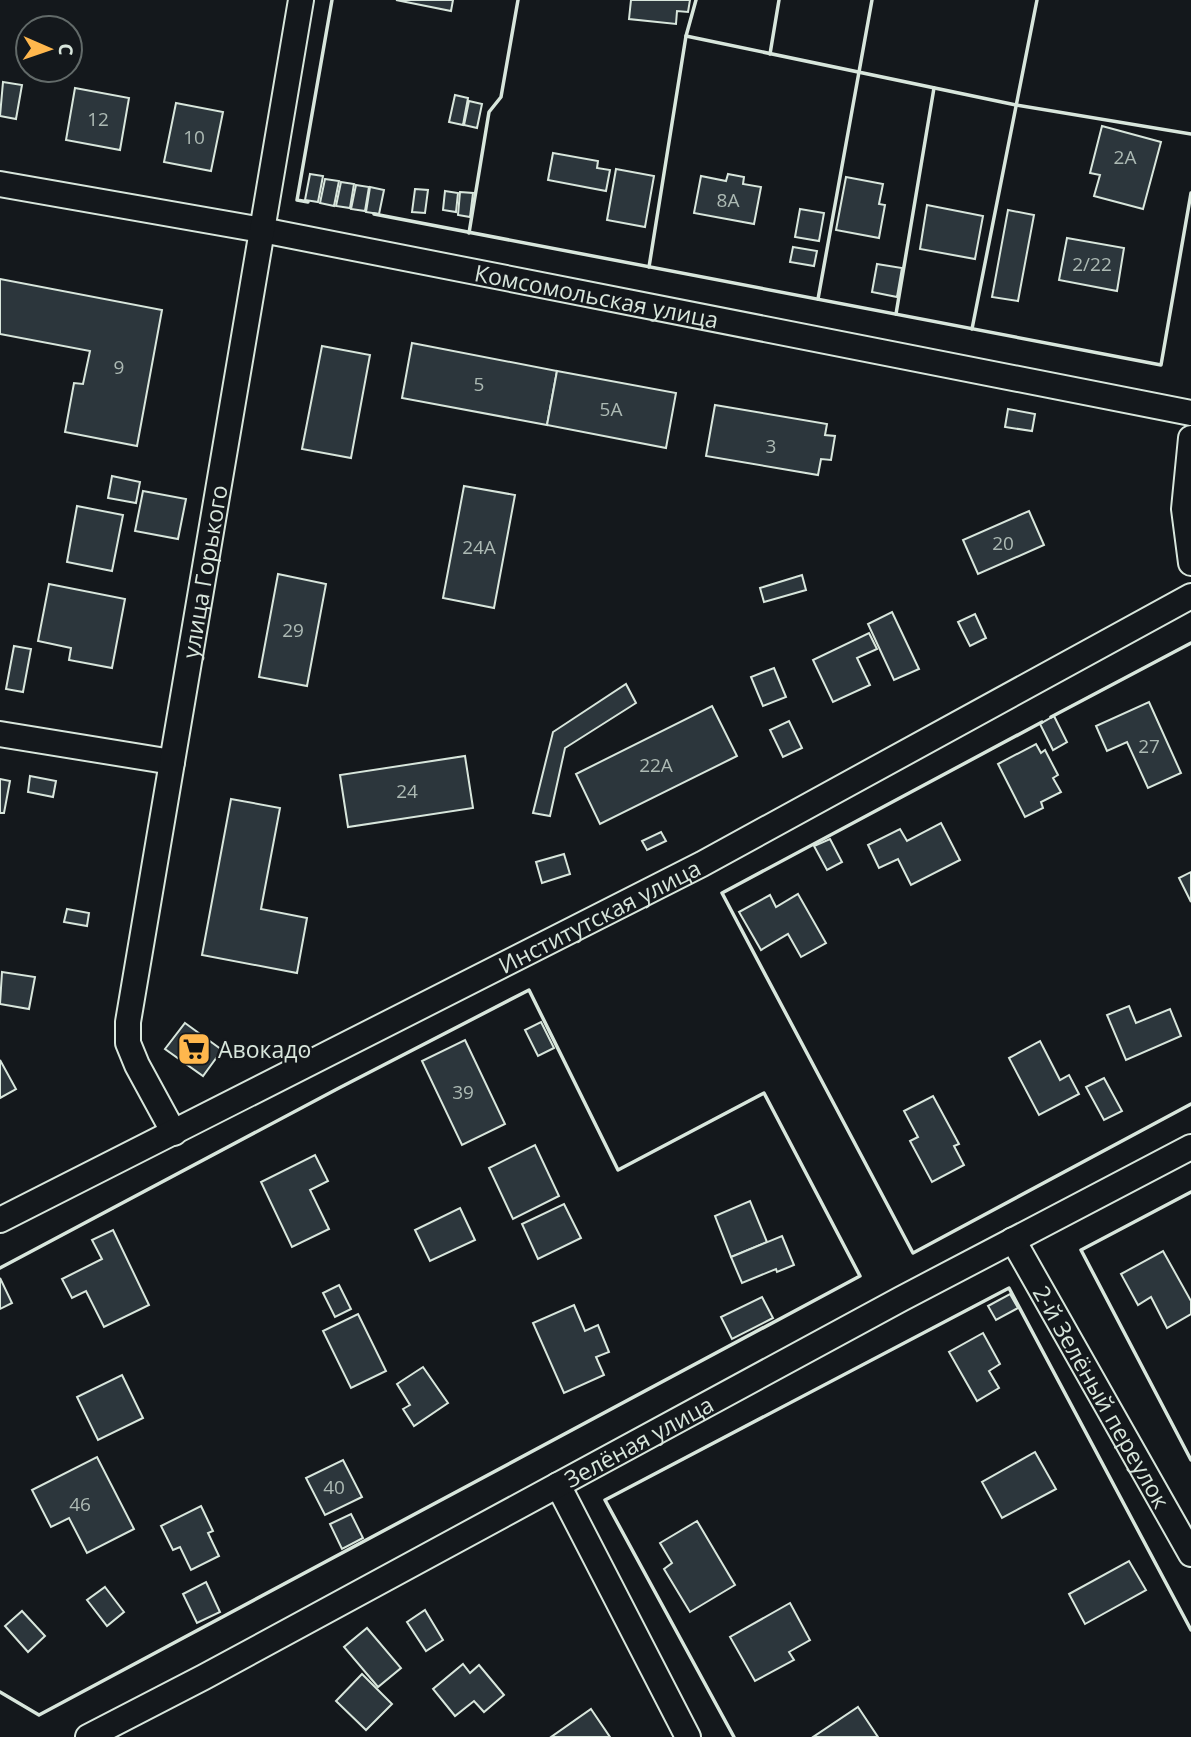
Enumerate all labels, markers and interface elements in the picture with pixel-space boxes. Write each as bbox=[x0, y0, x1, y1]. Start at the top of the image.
north arrow bbox=[14, 14, 84, 84]
text: С bbox=[53, 43, 79, 56]
house number: 12 bbox=[87, 106, 109, 132]
house number: 10 bbox=[183, 124, 205, 150]
house number: 2А bbox=[1114, 144, 1136, 170]
house number: 8А bbox=[717, 187, 739, 213]
house number: 2/22 bbox=[1072, 251, 1112, 277]
street label: Комсомольская улица bbox=[472, 256, 721, 336]
house number: 9 bbox=[114, 354, 124, 380]
house number: 5 bbox=[474, 371, 484, 397]
house number: 5А bbox=[600, 396, 622, 422]
house number: 3 bbox=[766, 433, 776, 459]
street label: улица Горького bbox=[174, 482, 235, 661]
house number: 20 bbox=[992, 530, 1014, 556]
house number: 24А bbox=[462, 534, 496, 560]
house number: 29 bbox=[282, 617, 304, 643]
house number: 27 bbox=[1138, 733, 1160, 759]
house number: 22А bbox=[639, 752, 673, 778]
house number: 24 bbox=[396, 778, 418, 804]
street label: Институтская улица bbox=[493, 851, 706, 981]
supermarket icon: Авокадо bbox=[175, 1030, 213, 1068]
place label: Авокадо bbox=[218, 1033, 311, 1065]
house number: 39 bbox=[452, 1079, 474, 1105]
street label: 2-й Зелёный переулок bbox=[1026, 1279, 1178, 1514]
street label: Зелёная улица bbox=[558, 1388, 719, 1495]
house number: 40 bbox=[323, 1474, 345, 1500]
house number: 46 bbox=[69, 1491, 91, 1517]

